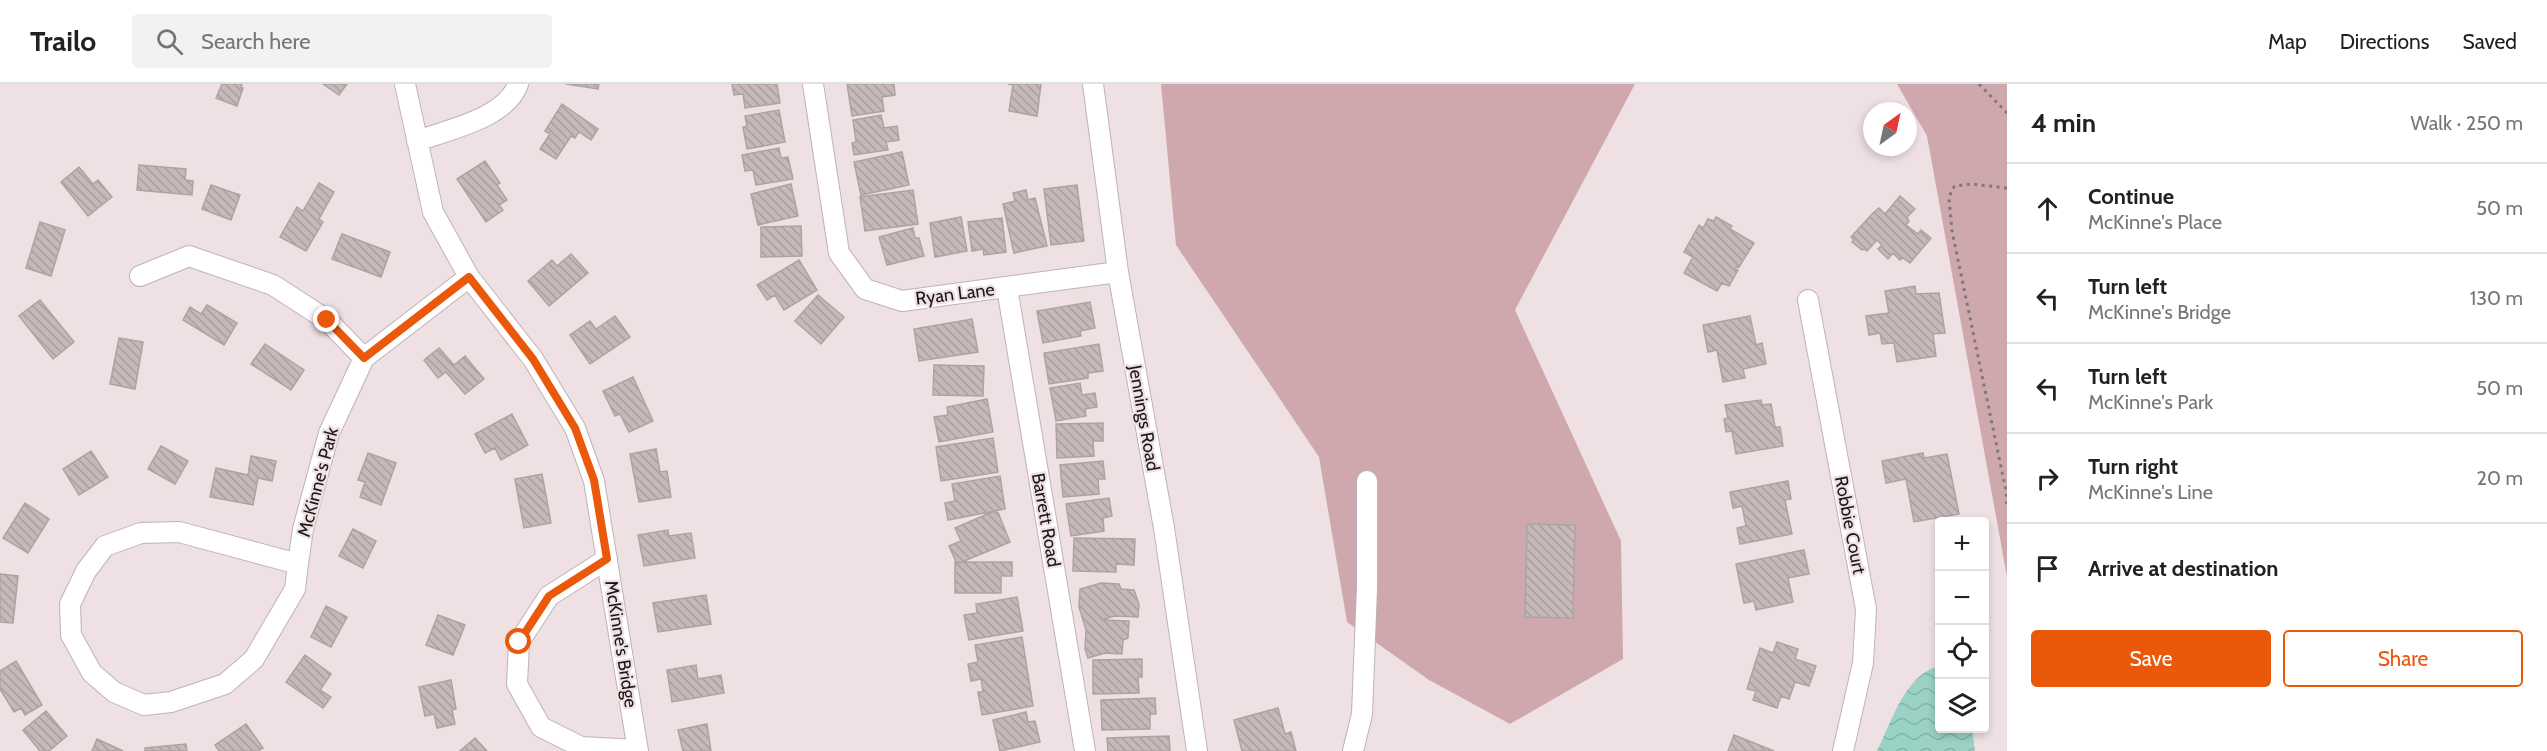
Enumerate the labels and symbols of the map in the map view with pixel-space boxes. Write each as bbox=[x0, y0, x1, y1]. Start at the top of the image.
north arrow bbox=[1863, 102, 1917, 156]
street label: Ryan Lane bbox=[914, 278, 996, 310]
route end bbox=[313, 306, 339, 332]
street label: Jennings Road bbox=[1124, 362, 1164, 473]
street label: McKinne's Park bbox=[293, 424, 343, 539]
street label: Barrett Road bbox=[1027, 471, 1065, 569]
street label: Robbie Court bbox=[1830, 474, 1870, 576]
street label: McKinne's Bridge bbox=[600, 579, 642, 709]
route start bbox=[505, 628, 531, 654]

